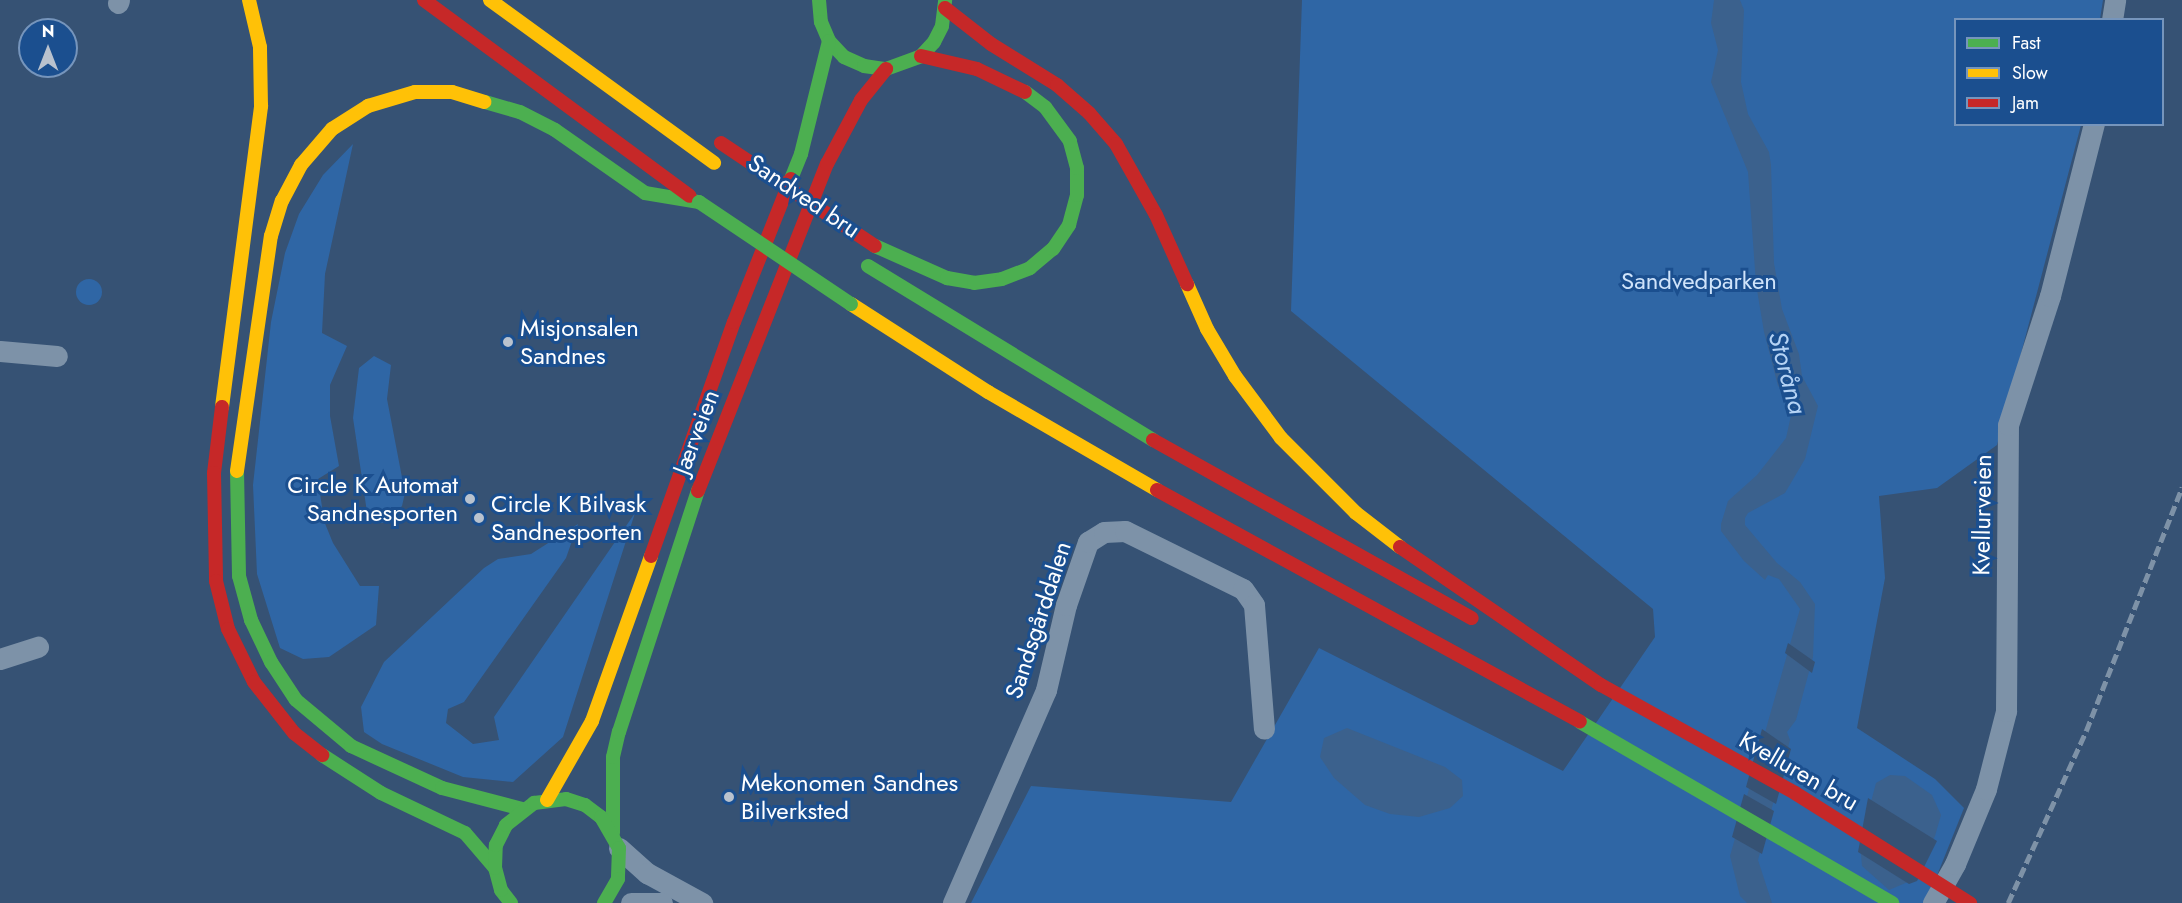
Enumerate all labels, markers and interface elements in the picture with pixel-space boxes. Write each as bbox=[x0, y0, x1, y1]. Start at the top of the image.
north arrow bbox=[18, 18, 78, 78]
legend bbox=[1954, 18, 2164, 126]
text: N bbox=[42, 20, 54, 43]
text: Fast bbox=[2012, 30, 2041, 56]
text: Slow bbox=[2012, 60, 2048, 86]
text: Jam bbox=[2012, 90, 2039, 116]
street label: Sandved bru bbox=[743, 148, 865, 244]
park label: Sandvedparken bbox=[1621, 267, 1777, 295]
place label: Misjonsalen Sandnes bbox=[520, 314, 639, 370]
water label: Storåna bbox=[1761, 328, 1813, 418]
marker: Misjonsalen Sandnes bbox=[501, 335, 515, 349]
street label: Jærveien bbox=[667, 386, 725, 478]
street label: Kvellurveien bbox=[1967, 454, 1997, 576]
place label: Circle K Automat Sandnesporten bbox=[287, 471, 458, 527]
place label: Circle K Bilvask Sandnesporten bbox=[491, 490, 646, 546]
marker: Circle K Automat Sandnesporten bbox=[463, 492, 477, 506]
marker: Circle K Bilvask Sandnesporten bbox=[472, 511, 486, 525]
street label: Sandsgårddalen bbox=[999, 538, 1077, 702]
street label: Kvelluren bru bbox=[1734, 725, 1864, 817]
place label: Mekonomen Sandnes Bilverksted bbox=[741, 769, 958, 825]
marker: Mekonomen Sandnes Bilverksted bbox=[722, 790, 736, 804]

